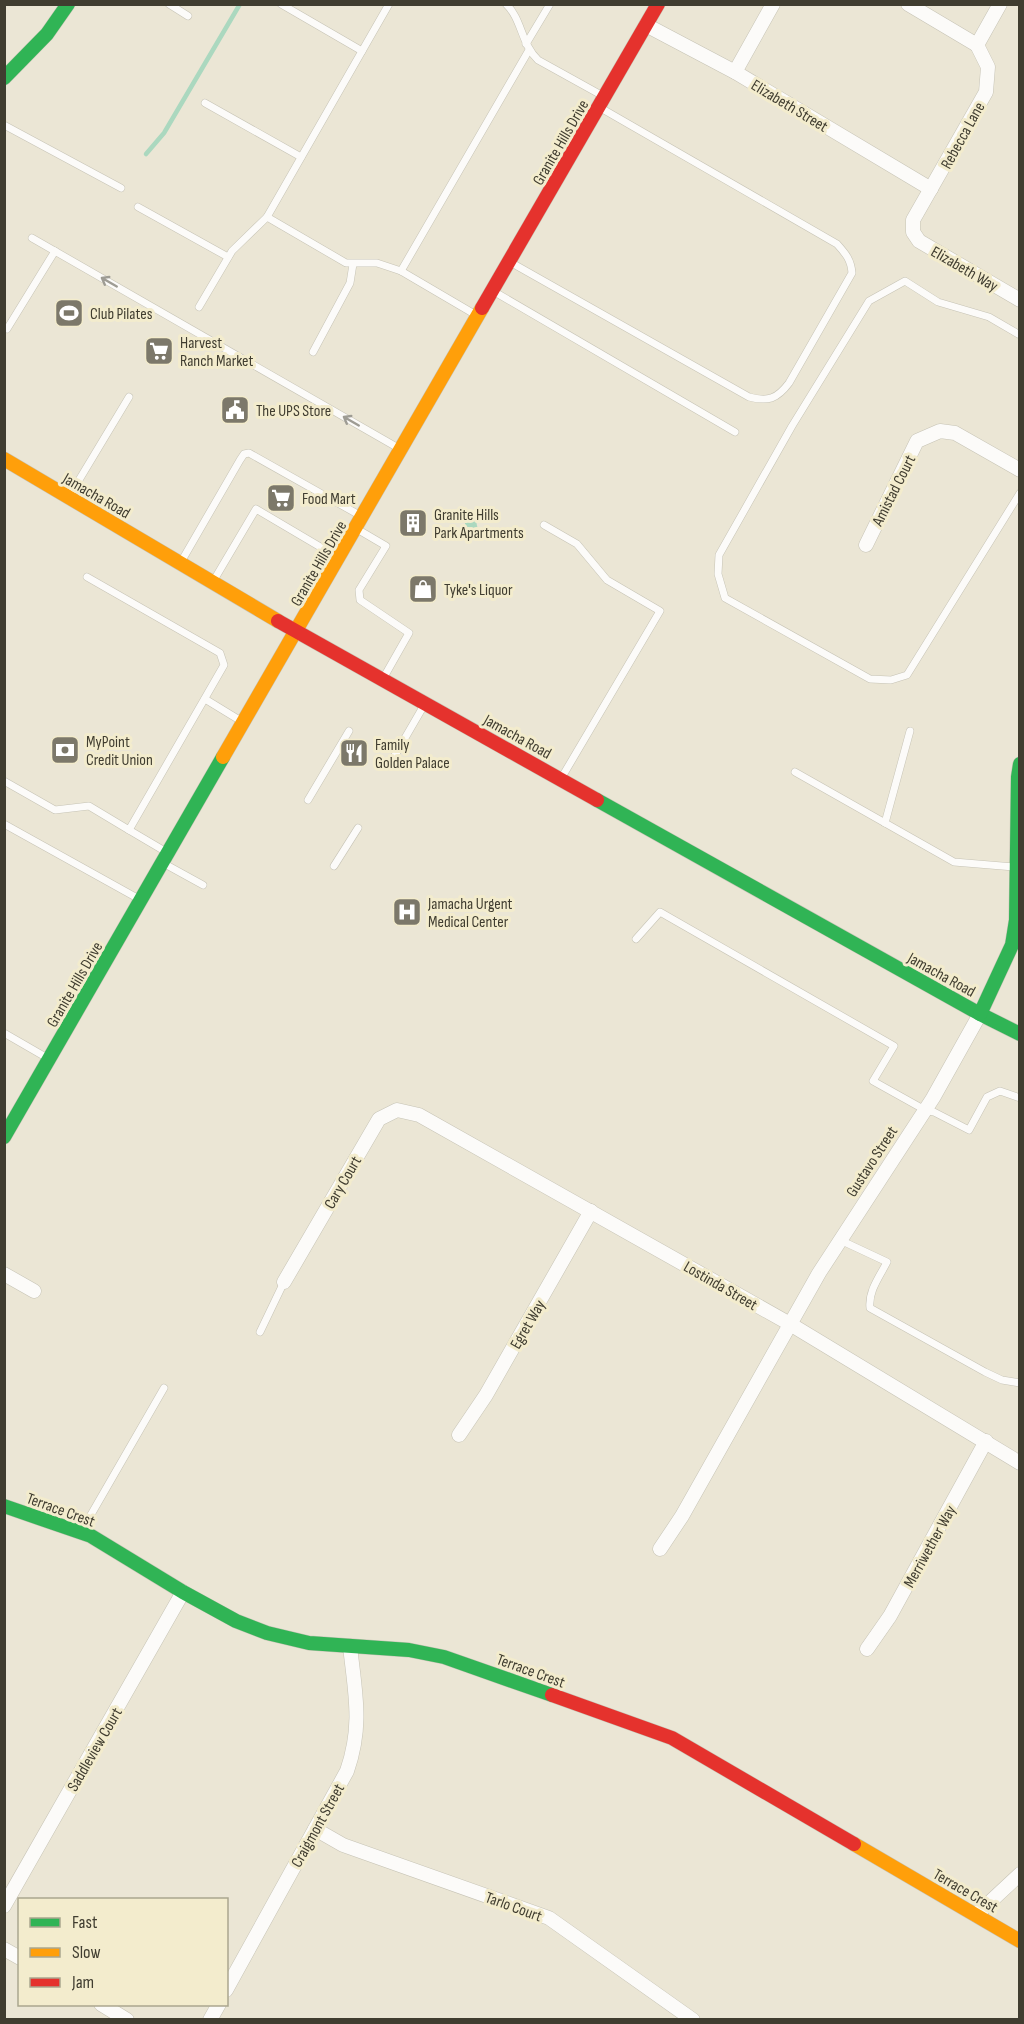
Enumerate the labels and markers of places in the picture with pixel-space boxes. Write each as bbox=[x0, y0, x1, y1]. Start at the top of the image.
sports icon: Club Pilates bbox=[53, 297, 85, 329]
place label: Club Pilates bbox=[90, 305, 153, 324]
place label: Harvest Ranch Market bbox=[180, 334, 253, 371]
supermarket icon: Harvest Ranch Market bbox=[143, 335, 175, 367]
public building icon: The UPS Store bbox=[219, 394, 251, 426]
place label: The UPS Store bbox=[256, 402, 331, 421]
supermarket icon: Food Mart bbox=[265, 482, 297, 514]
place label: Food Mart bbox=[302, 490, 356, 509]
place label: Granite Hills Park Apartments bbox=[434, 506, 524, 543]
building icon: Granite Hills Park Apartments bbox=[397, 507, 429, 539]
shop icon: Tyke's Liquor bbox=[407, 573, 439, 605]
place label: Tyke's Liquor bbox=[444, 581, 513, 600]
place label: MyPoint Credit Union bbox=[86, 733, 153, 770]
bank icon: MyPoint Credit Union bbox=[49, 734, 81, 766]
place label: Family Golden Palace bbox=[375, 736, 450, 773]
restaurant icon: Family Golden Palace bbox=[338, 737, 370, 769]
place label: Jamacha Urgent Medical Center bbox=[427, 895, 513, 932]
hospital icon: Jamacha Urgent Medical Center bbox=[391, 896, 423, 928]

